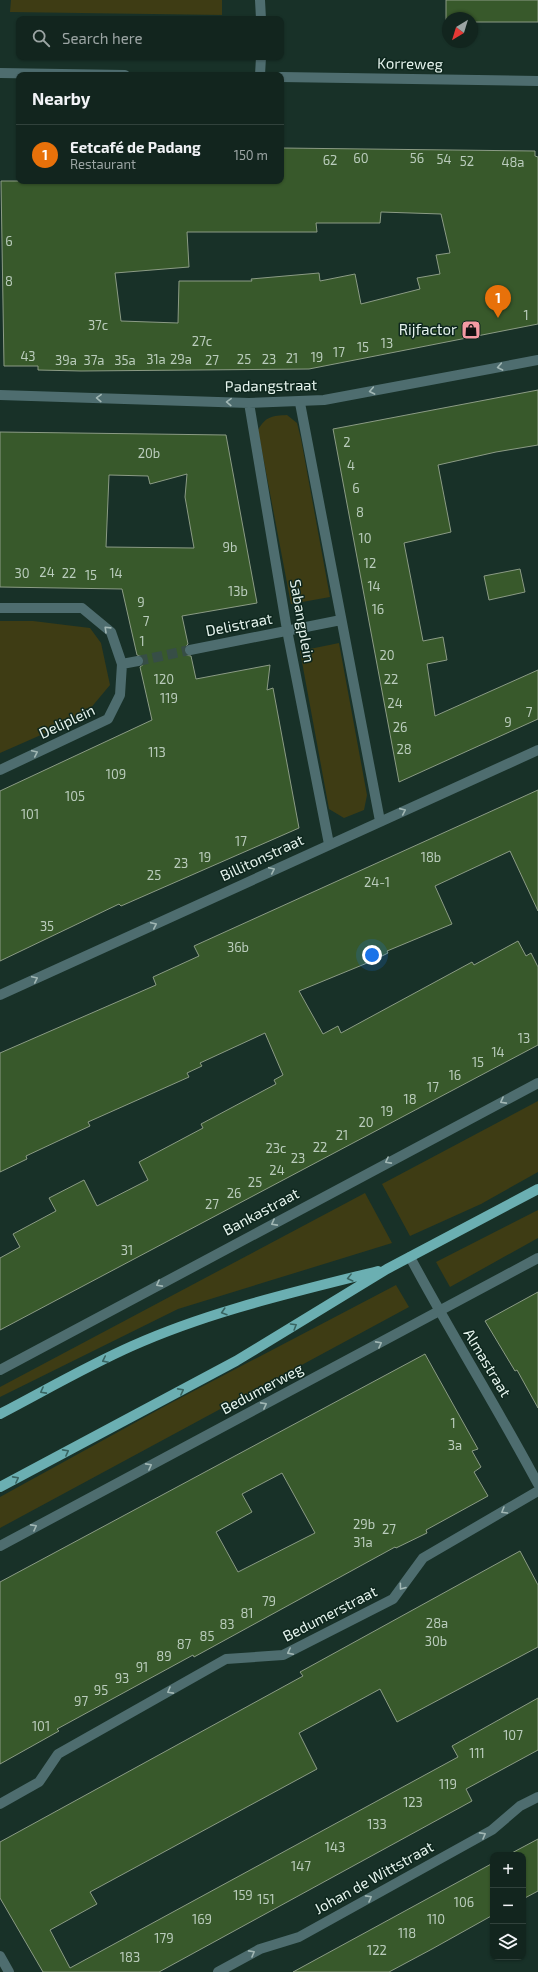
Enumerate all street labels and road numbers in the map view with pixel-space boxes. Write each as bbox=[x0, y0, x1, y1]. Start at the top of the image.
street label: Korreweg bbox=[377, 53, 444, 73]
street label: Padangstraat bbox=[225, 375, 318, 395]
street label: Sabangplein bbox=[287, 578, 319, 664]
street label: Delistraat bbox=[204, 609, 274, 639]
street label: Deliplein bbox=[36, 700, 97, 742]
street label: Billitonstraat bbox=[217, 830, 306, 884]
street label: Bankastraat bbox=[219, 1183, 302, 1239]
street label: Almastraat bbox=[460, 1325, 515, 1400]
street label: Bedumerweg bbox=[217, 1359, 306, 1417]
street label: Bedumerstraat bbox=[279, 1582, 380, 1645]
street label: Johan de Wittstraat bbox=[311, 1837, 436, 1917]

